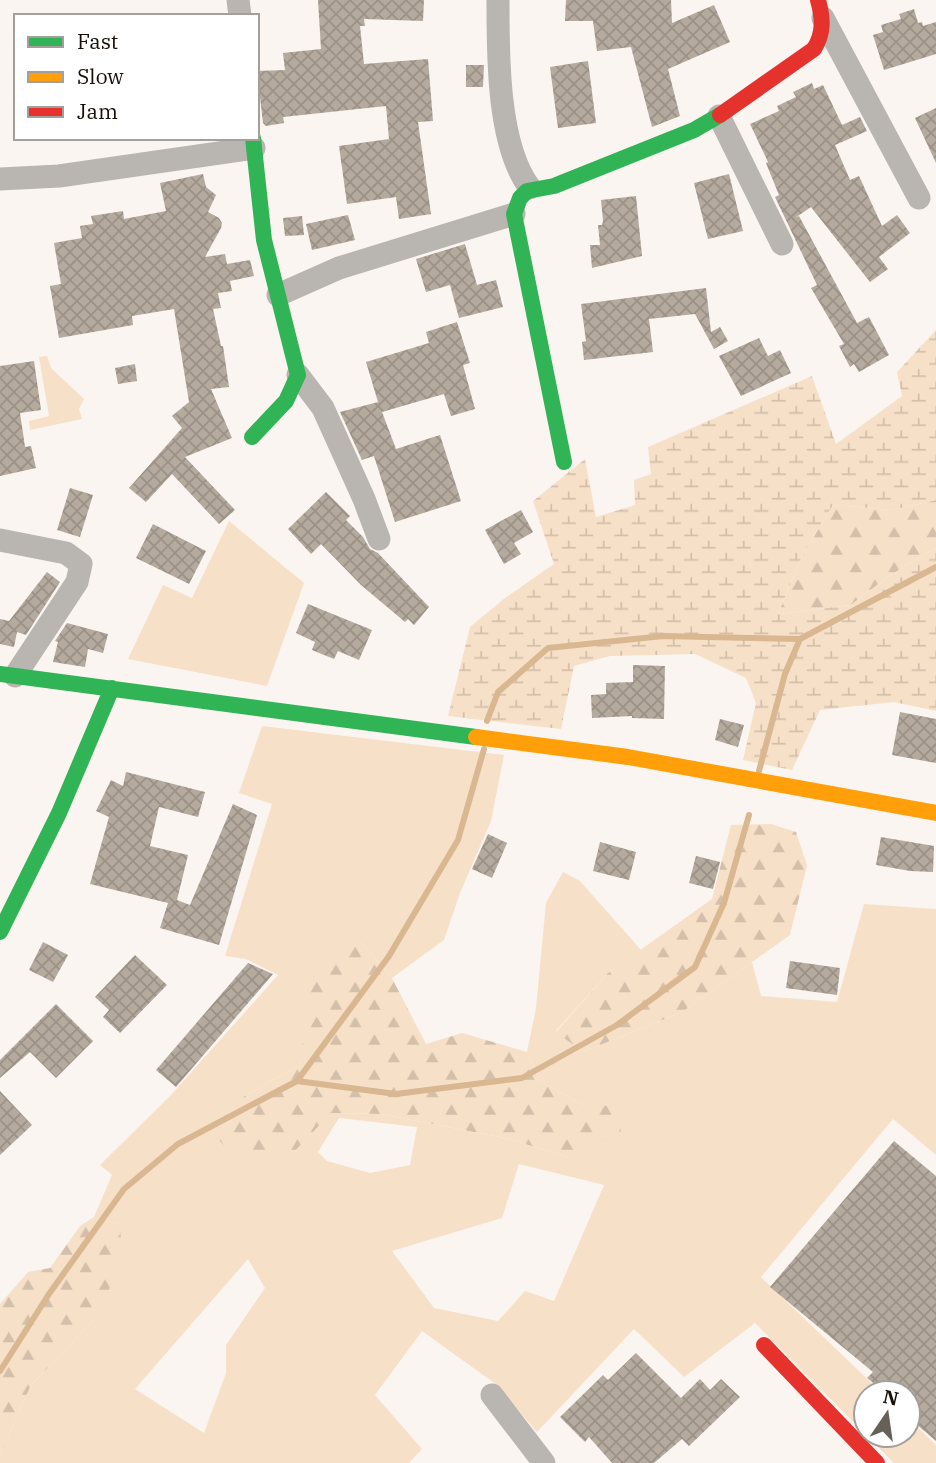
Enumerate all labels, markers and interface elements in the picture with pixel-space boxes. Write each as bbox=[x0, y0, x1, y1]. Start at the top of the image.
legend bbox=[14, 14, 259, 140]
text: Fast bbox=[77, 27, 118, 55]
text: Slow bbox=[77, 62, 124, 90]
text: Jam bbox=[77, 97, 118, 125]
north arrow bbox=[852, 1379, 922, 1449]
text: N bbox=[881, 1384, 901, 1411]

